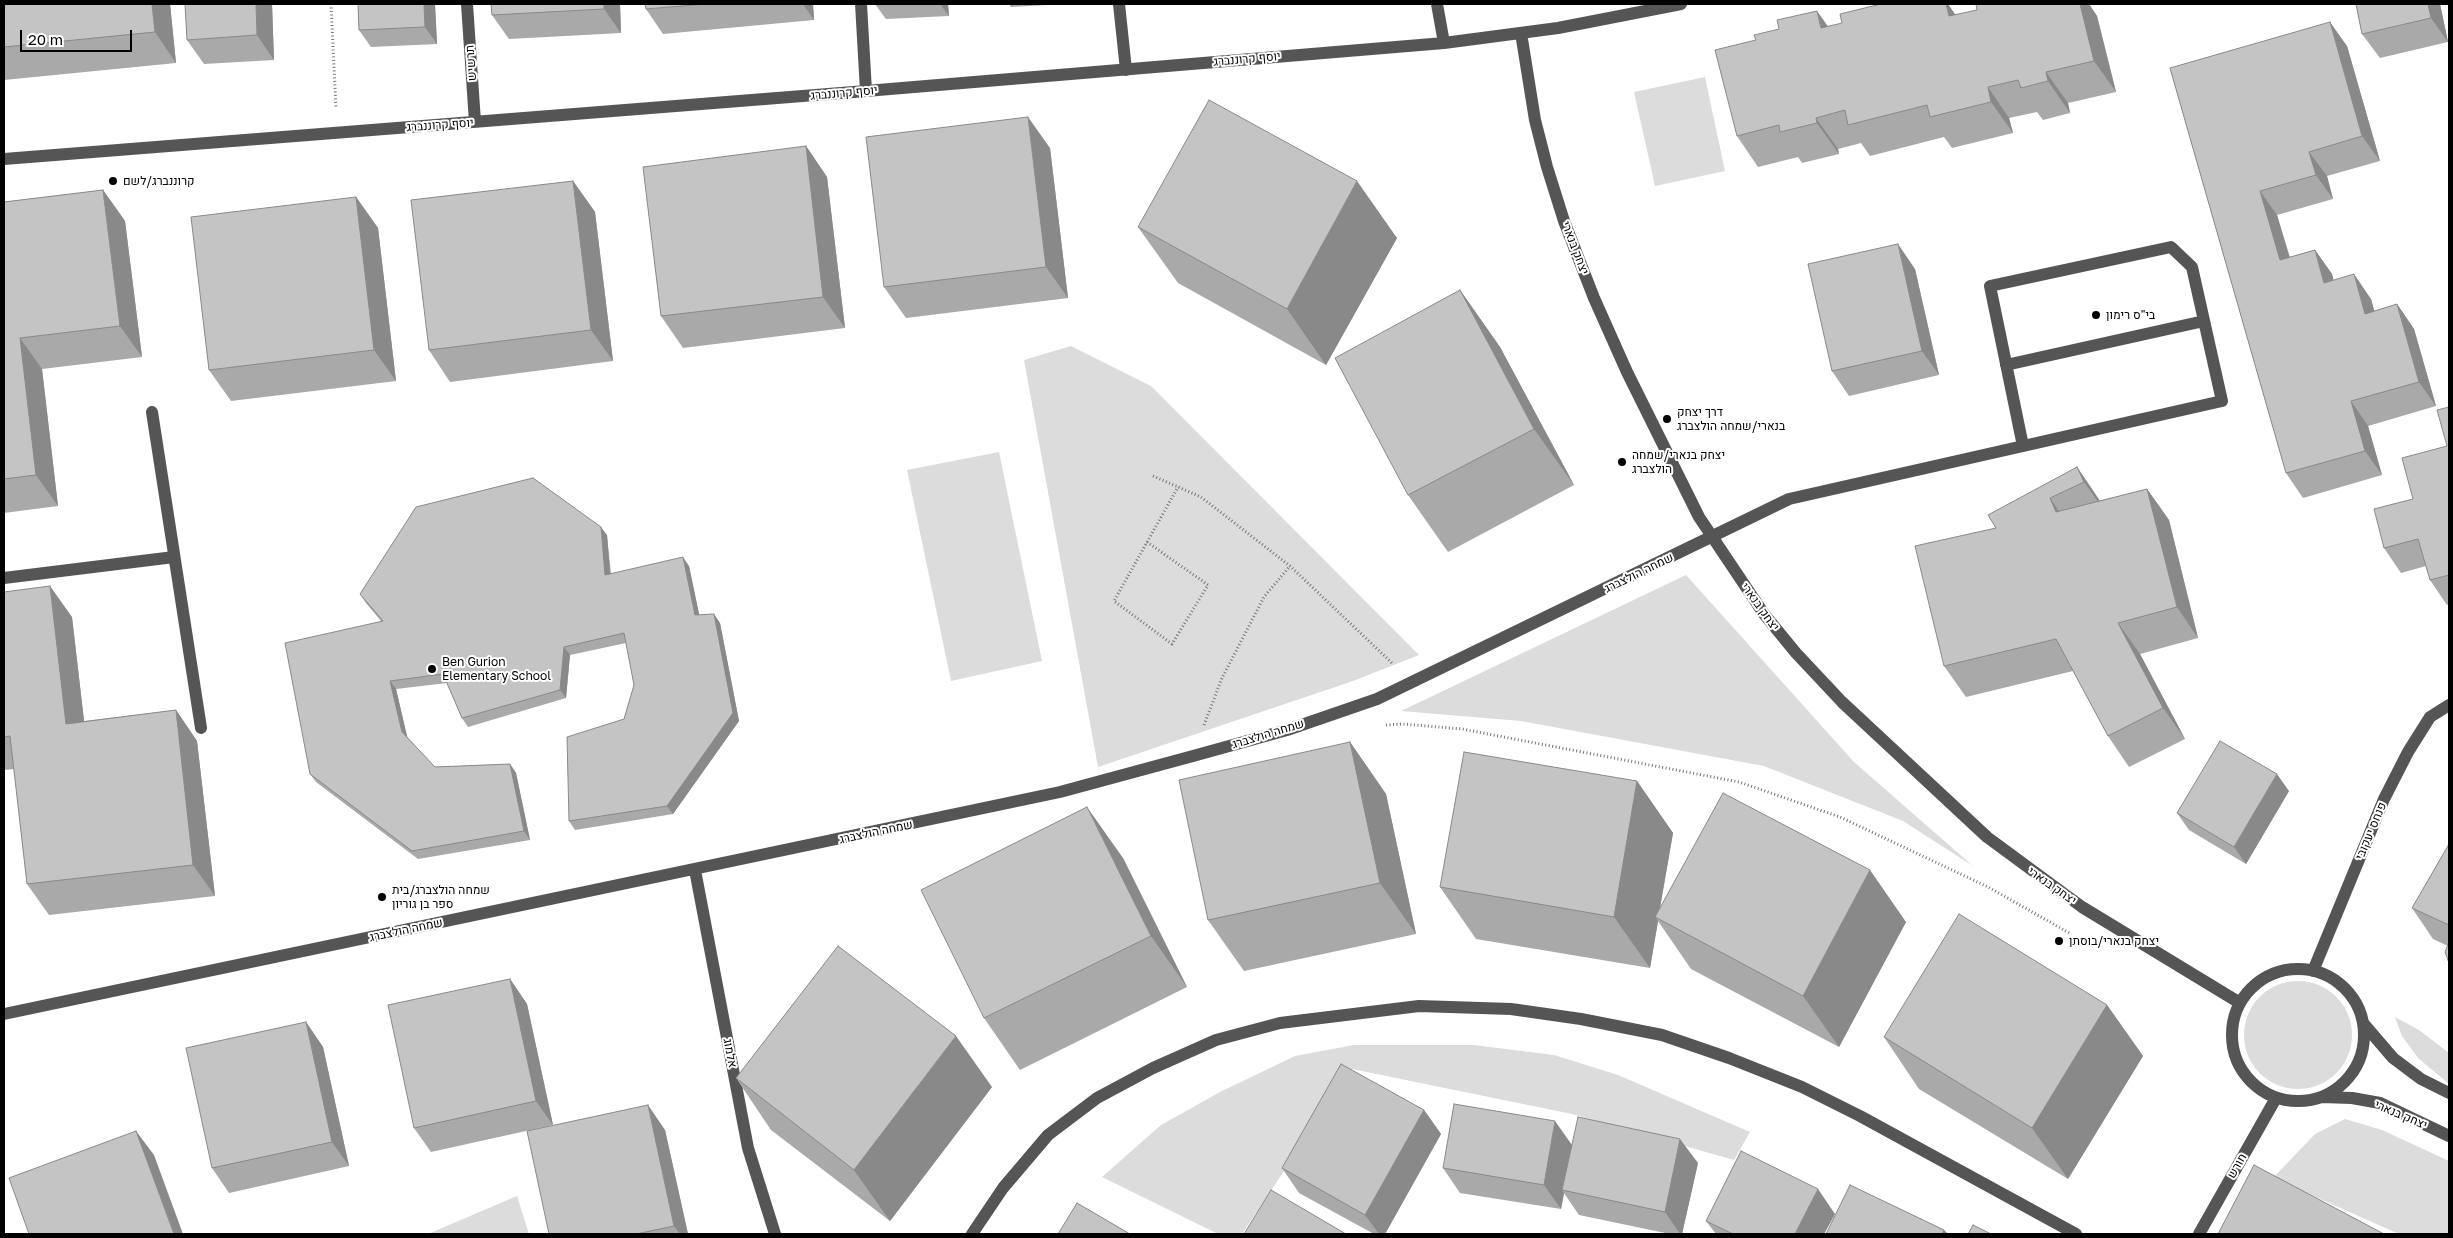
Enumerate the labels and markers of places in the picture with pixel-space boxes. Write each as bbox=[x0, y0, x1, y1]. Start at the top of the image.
place label: קרוננברג/לשם bbox=[123, 174, 195, 188]
marker: קרוננברג/לשם bbox=[107, 175, 119, 187]
place label: בי"ס רימון bbox=[2106, 308, 2155, 322]
marker: בי"ס רימון bbox=[2090, 309, 2102, 321]
place label: דרך יצחק בנארי/שמחה הולצברג bbox=[1677, 405, 1785, 433]
marker: דרך יצחק בנארי/שמחה הולצברג bbox=[1661, 413, 1673, 425]
place label: יצחק בנארי/שמחה הולצברג bbox=[1632, 448, 1725, 476]
marker: יצחק בנארי/שמחה הולצברג bbox=[1616, 456, 1628, 468]
place label: Ben Gurion Elementary School bbox=[442, 655, 551, 683]
marker: Ben Gurion Elementary School bbox=[426, 663, 438, 675]
place label: שמחה הולצברג/בית ספר בן גוריון bbox=[392, 883, 490, 911]
marker: שמחה הולצברג/בית ספר בן גוריון bbox=[376, 891, 388, 903]
place label: יצחק בנארי/בוסתן bbox=[2069, 934, 2159, 948]
marker: יצחק בנארי/בוסתן bbox=[2053, 935, 2065, 947]

